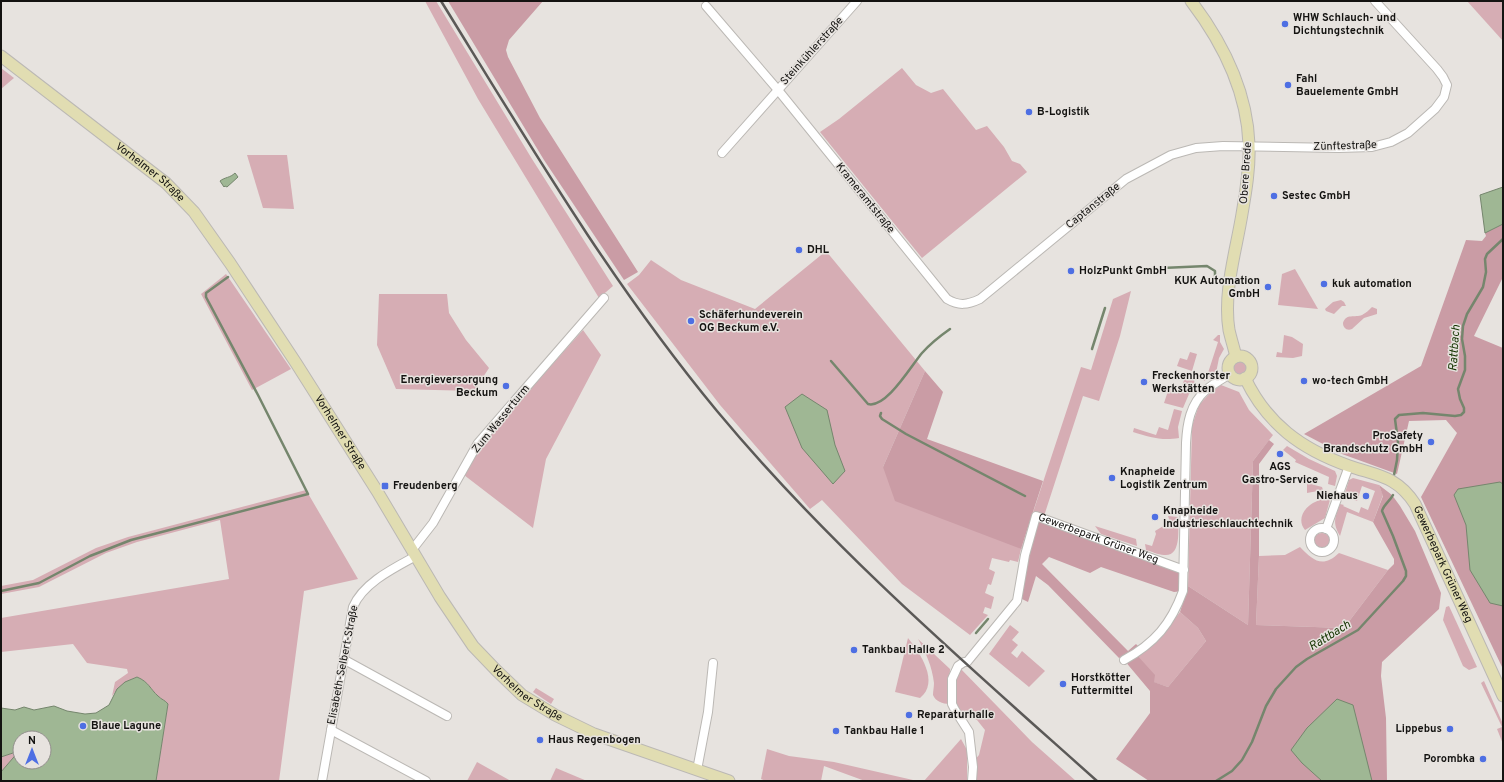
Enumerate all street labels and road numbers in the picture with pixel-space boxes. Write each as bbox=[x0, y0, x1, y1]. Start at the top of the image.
street label: Steinkühlerstraße bbox=[778, 14, 846, 88]
street label: Zünftestraße bbox=[1313, 138, 1377, 154]
street label: Vorhelmer Straße bbox=[112, 139, 188, 205]
street label: Obere Brede bbox=[1237, 141, 1255, 205]
street label: Krameramtstraße bbox=[832, 160, 898, 236]
street label: Captanstraße bbox=[1063, 180, 1123, 232]
street label: Zum Wasserturm bbox=[469, 382, 533, 456]
street label: Vorhelmer Straße bbox=[311, 392, 369, 473]
street label: Gewerbepark Grüner Weg bbox=[1410, 504, 1476, 625]
street label: Gewerbepark Grüner Weg bbox=[1036, 510, 1160, 567]
street label: Elisabeth-Selbert-Straße bbox=[325, 604, 361, 726]
street label: Vorhelmer Straße bbox=[488, 662, 565, 725]

